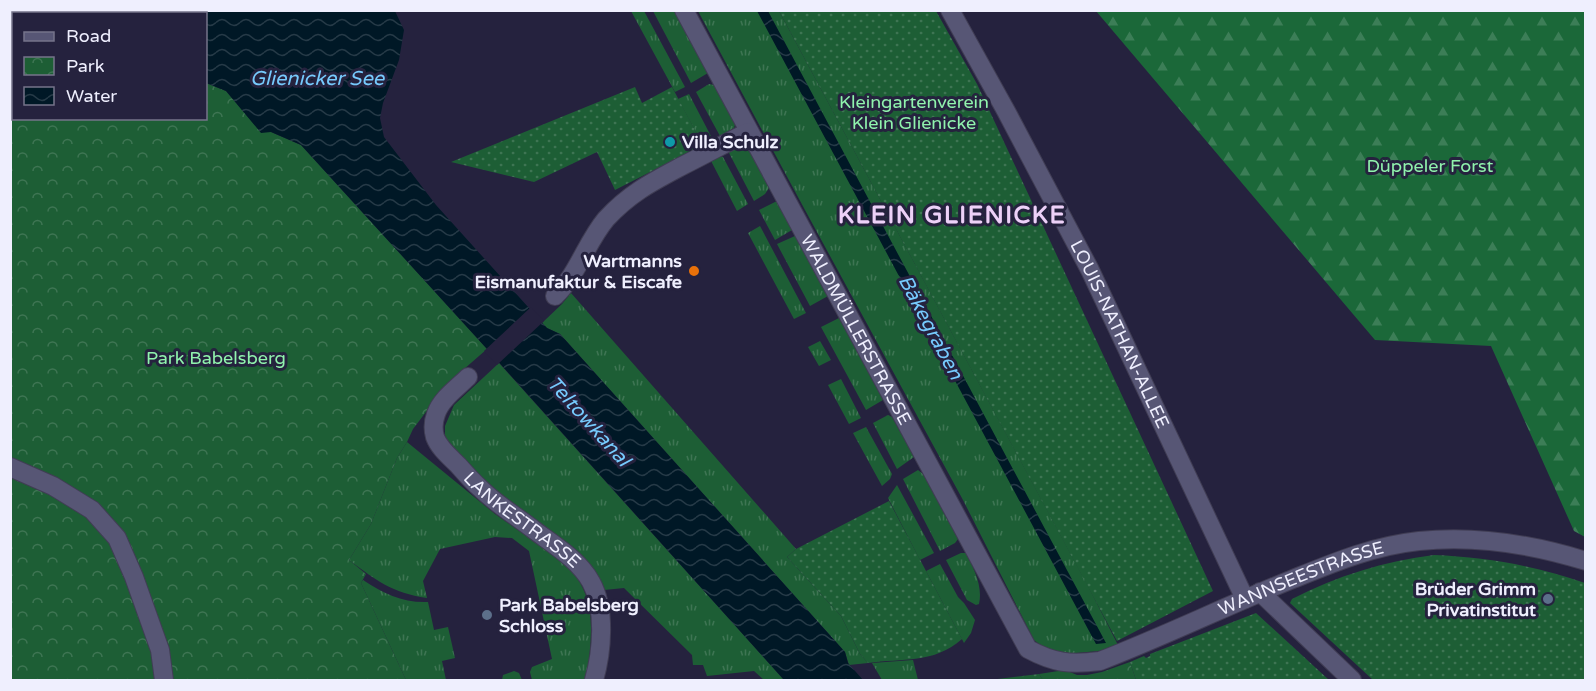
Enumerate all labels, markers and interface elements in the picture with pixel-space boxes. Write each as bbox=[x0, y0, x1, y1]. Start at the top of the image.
legend bbox=[12, 12, 207, 120]
text: Road bbox=[66, 25, 111, 47]
text: Park bbox=[66, 55, 105, 77]
water label: Glienicker See bbox=[250, 67, 386, 91]
text: Water bbox=[66, 85, 117, 107]
park label: Kleingartenverein Klein Glienicke bbox=[839, 91, 989, 134]
place label: Villa Schulz bbox=[682, 131, 779, 153]
marker: Villa Schulz bbox=[663, 135, 677, 149]
park label: Düppeler Forst bbox=[1367, 155, 1494, 177]
district label: KLEIN GLIENICKE bbox=[838, 201, 1066, 230]
street label: WALDMÜLLERSTRASSE bbox=[796, 231, 916, 429]
street label: LOUIS-NATHAN-ALLEE bbox=[1065, 236, 1174, 432]
place label: Wartmanns Eismanufaktur & Eiscafe bbox=[474, 250, 682, 293]
marker: Wartmanns Eismanufaktur & Eiscafe bbox=[687, 264, 701, 278]
water label: Bäkegraben bbox=[893, 271, 968, 384]
park label: Park Babelsberg bbox=[146, 347, 286, 369]
water label: Teltowkanal bbox=[542, 372, 636, 473]
street label: LANKESTRASSE bbox=[459, 467, 585, 572]
street label: WANNSEESTRASSE bbox=[1215, 537, 1386, 620]
place label: Brüder Grimm Privatinstitut bbox=[1415, 578, 1536, 621]
marker: Brüder Grimm Privatinstitut bbox=[1541, 592, 1555, 606]
place label: Park Babelsberg Schloss bbox=[499, 594, 639, 637]
marker: Park Babelsberg Schloss bbox=[480, 608, 494, 622]

